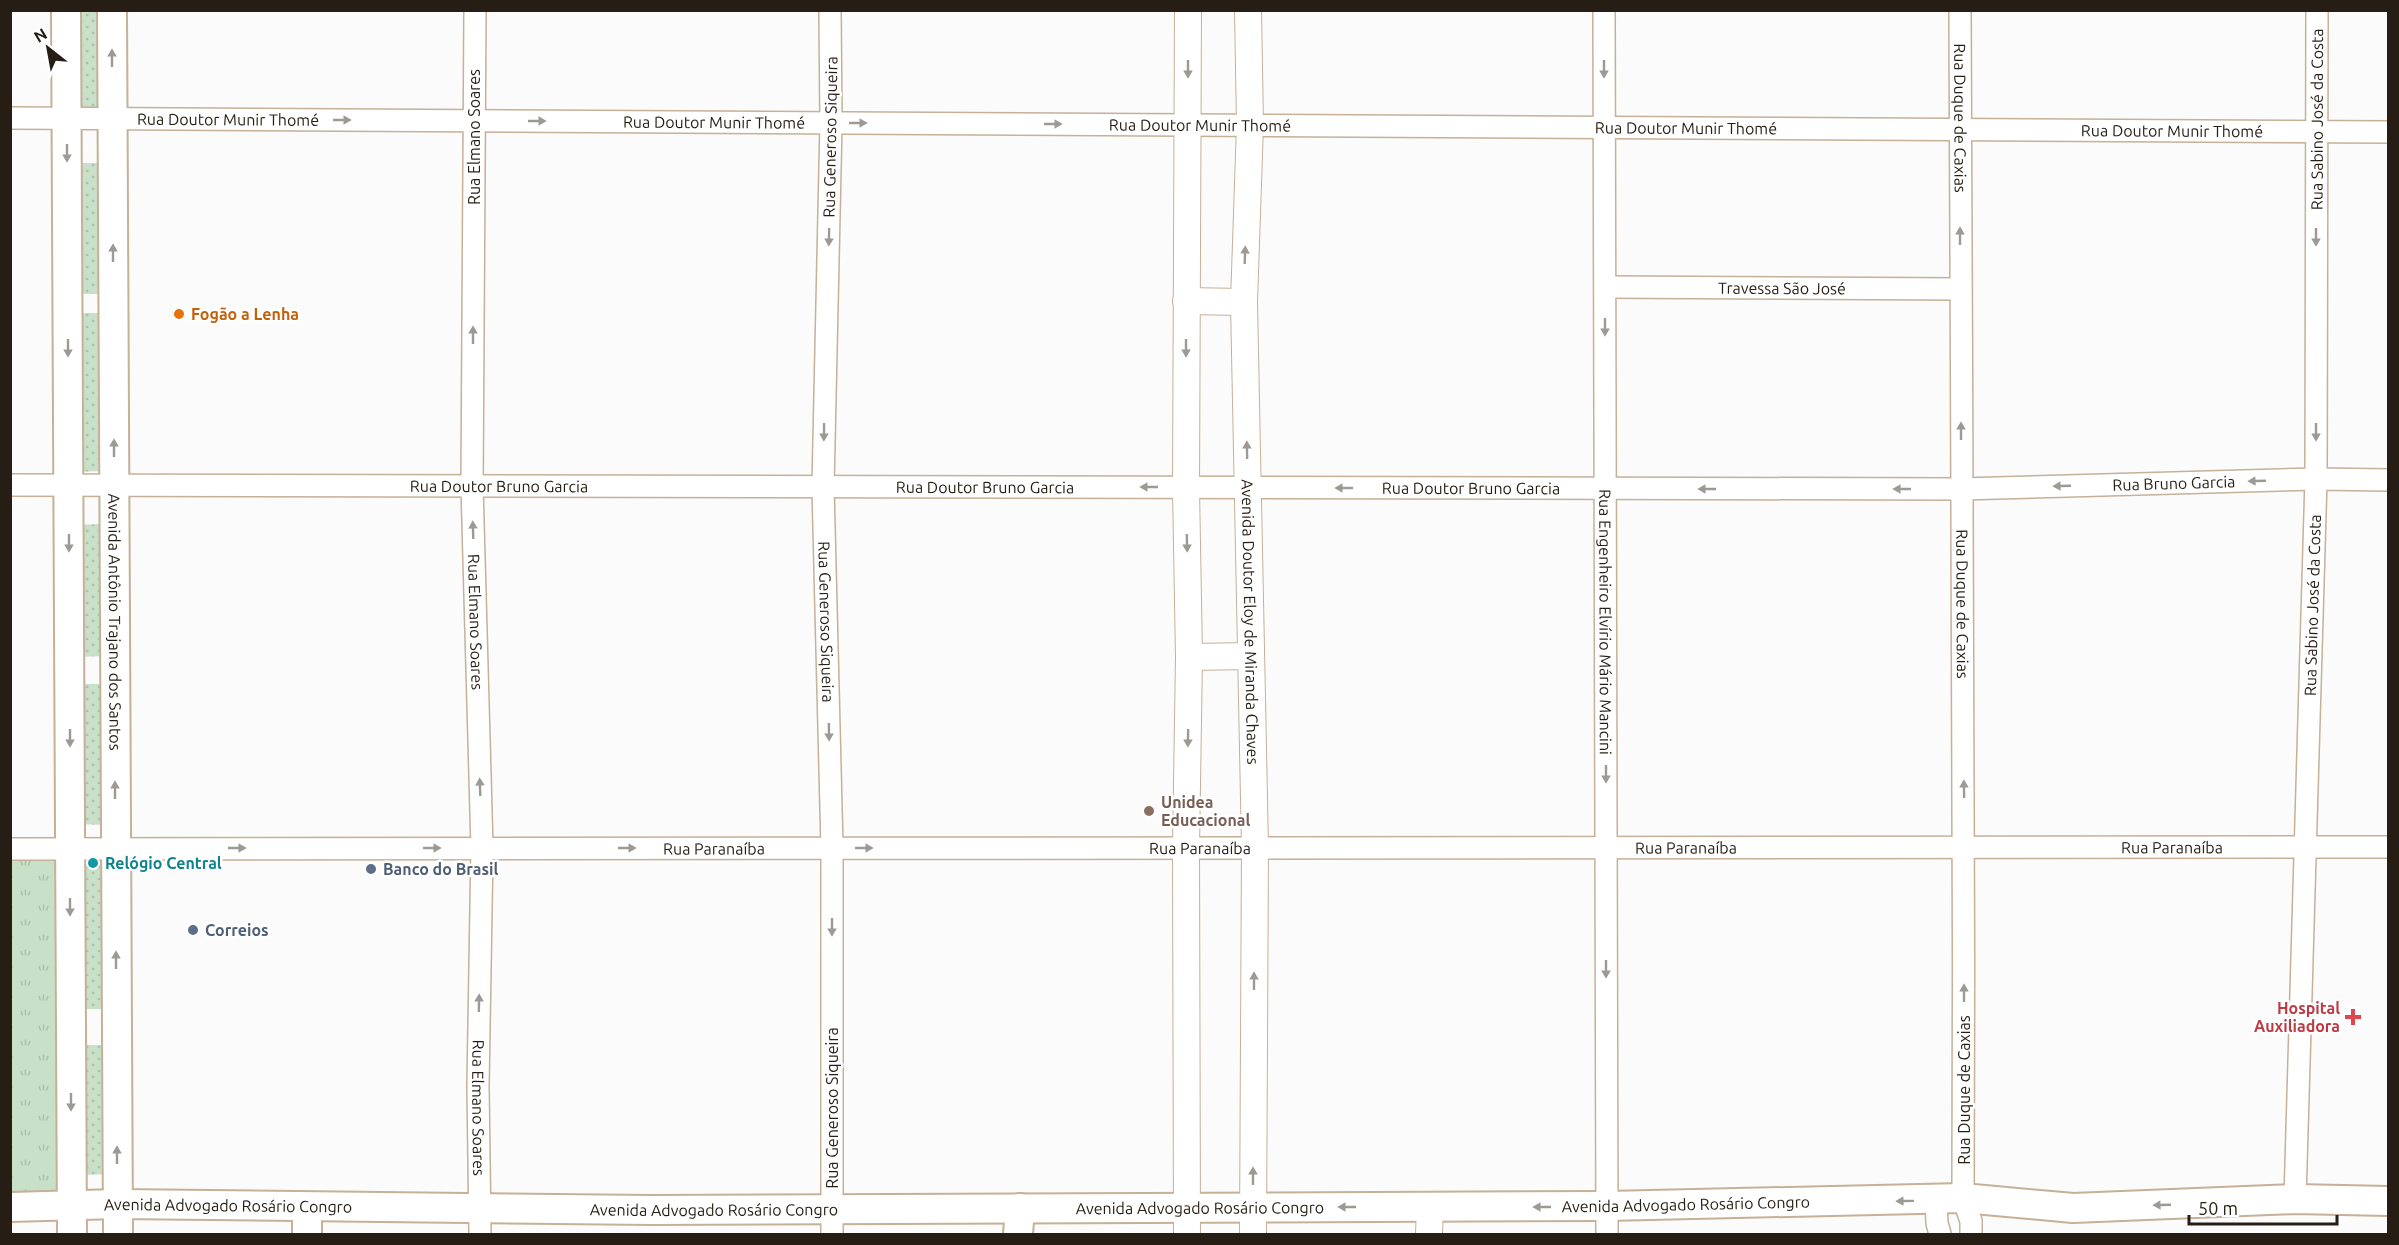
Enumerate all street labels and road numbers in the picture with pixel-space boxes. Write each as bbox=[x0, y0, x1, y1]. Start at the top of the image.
street label: Rua Sabino José da Costa bbox=[2308, 28, 2326, 210]
street label: Rua Duque de Caxias bbox=[1951, 43, 1970, 193]
street label: Rua Generoso Siqueira bbox=[820, 56, 840, 218]
street label: Rua Elmano Soares bbox=[465, 69, 483, 205]
street label: Rua Doutor Munir Thomé bbox=[137, 110, 319, 129]
street label: Rua Doutor Munir Thomé bbox=[623, 113, 805, 132]
street label: Rua Doutor Munir Thomé bbox=[1109, 115, 1291, 135]
street label: Rua Doutor Munir Thomé bbox=[1595, 118, 1777, 137]
street label: Rua Doutor Munir Thomé bbox=[2081, 121, 2263, 140]
street label: Travessa São José bbox=[1718, 279, 1846, 297]
street label: Rua Bruno Garcia bbox=[2112, 472, 2236, 494]
street label: Rua Doutor Bruno Garcia bbox=[410, 477, 588, 495]
street label: Rua Doutor Bruno Garcia bbox=[896, 478, 1074, 496]
street label: Avenida Doutor Eloy de Miranda Chaves bbox=[1239, 479, 1262, 765]
street label: Rua Doutor Bruno Garcia bbox=[1382, 479, 1560, 497]
street label: Rua Engenheiro Elvírio Mário Mancini bbox=[1596, 489, 1615, 755]
street label: Avenida Antônio Trajano dos Santos bbox=[105, 493, 125, 751]
street label: Rua Sabino José da Costa bbox=[2301, 514, 2324, 696]
street label: Rua Duque de Caxias bbox=[1953, 529, 1972, 679]
street label: Rua Generoso Siqueira bbox=[815, 541, 837, 703]
street label: Rua Elmano Soares bbox=[465, 554, 487, 690]
street label: Rua Paranaíba bbox=[2121, 838, 2223, 856]
street label: Rua Paranaíba bbox=[663, 839, 765, 857]
street label: Rua Paranaíba bbox=[1149, 839, 1251, 857]
street label: Rua Paranaíba bbox=[1635, 839, 1737, 857]
street label: Rua Duque de Caxias bbox=[1955, 1015, 1973, 1165]
street label: Rua Generoso Siqueira bbox=[823, 1027, 841, 1189]
street label: Rua Elmano Soares bbox=[469, 1040, 488, 1176]
street label: Avenida Advogado Rosário Congro bbox=[1562, 1192, 1810, 1215]
street label: Avenida Advogado Rosário Congro bbox=[104, 1195, 352, 1216]
street label: Avenida Advogado Rosário Congro bbox=[1076, 1198, 1324, 1217]
street label: Avenida Advogado Rosário Congro bbox=[590, 1200, 838, 1219]

